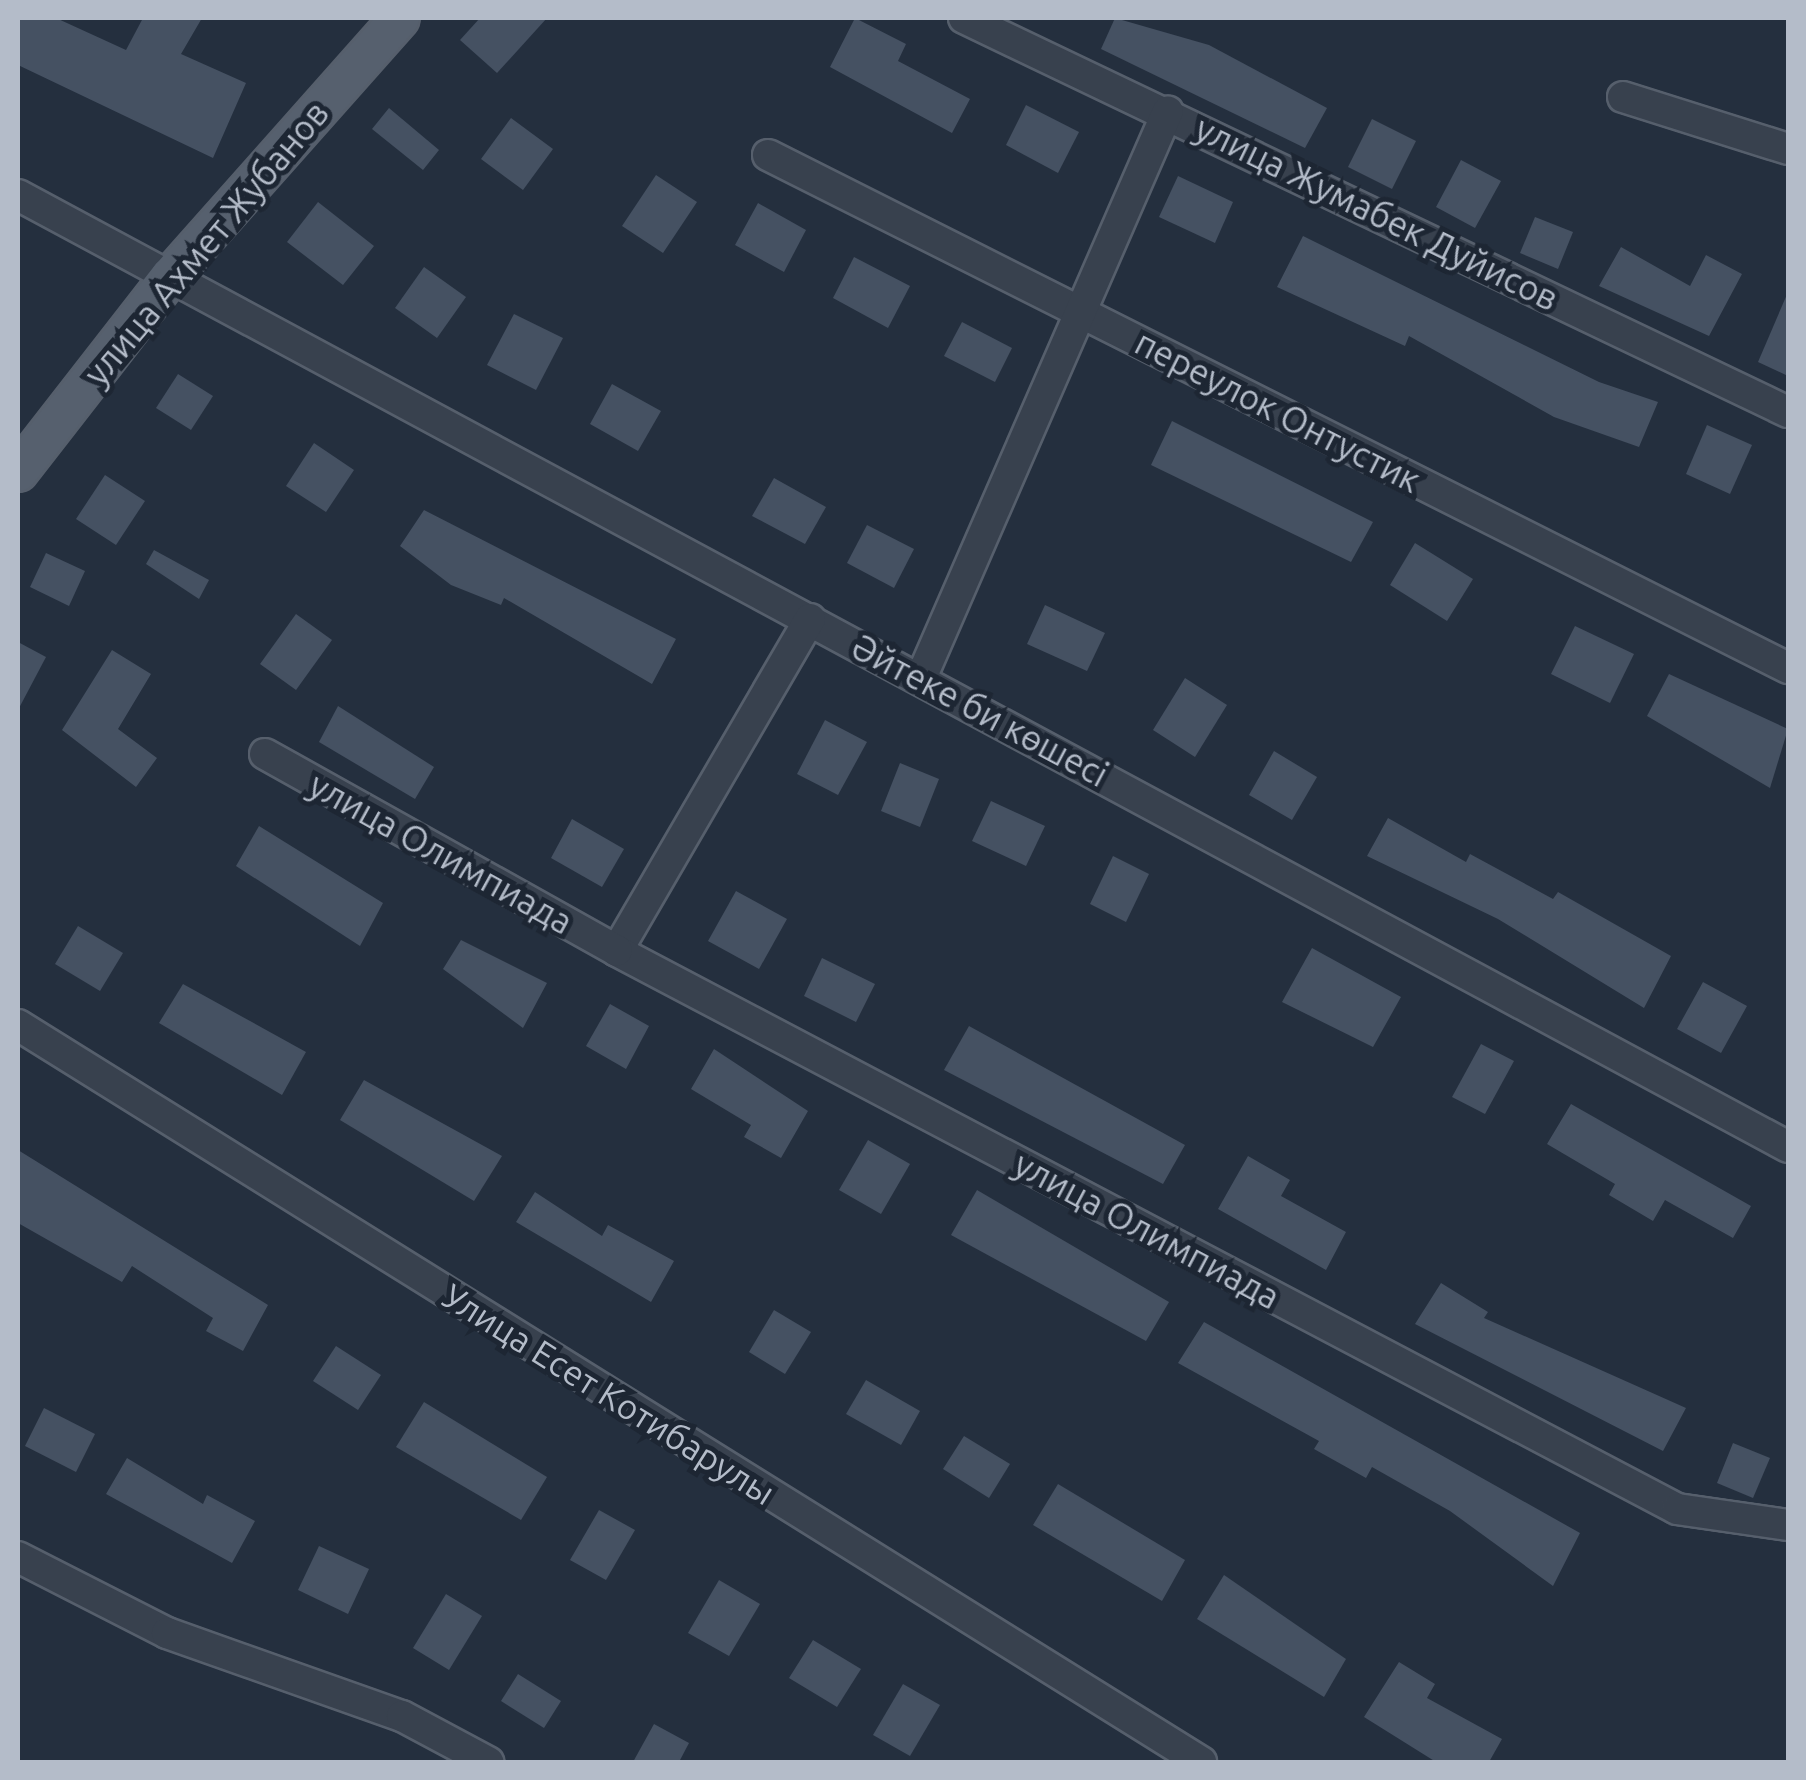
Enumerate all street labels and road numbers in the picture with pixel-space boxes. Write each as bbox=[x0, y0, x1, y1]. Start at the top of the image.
street label: улица Ахмет Жубанов bbox=[75, 92, 337, 394]
street label: улица Жумабек Дуйисов bbox=[1189, 107, 1565, 319]
street label: переулок Онтустик bbox=[1128, 321, 1428, 501]
street label: Әйтеке би көшесі bbox=[845, 625, 1115, 795]
street label: улица Олимпиада bbox=[302, 763, 580, 943]
street label: улица Олимпиада bbox=[1007, 1142, 1287, 1318]
street label: Улица Есет Котибарулы bbox=[435, 1275, 783, 1513]

